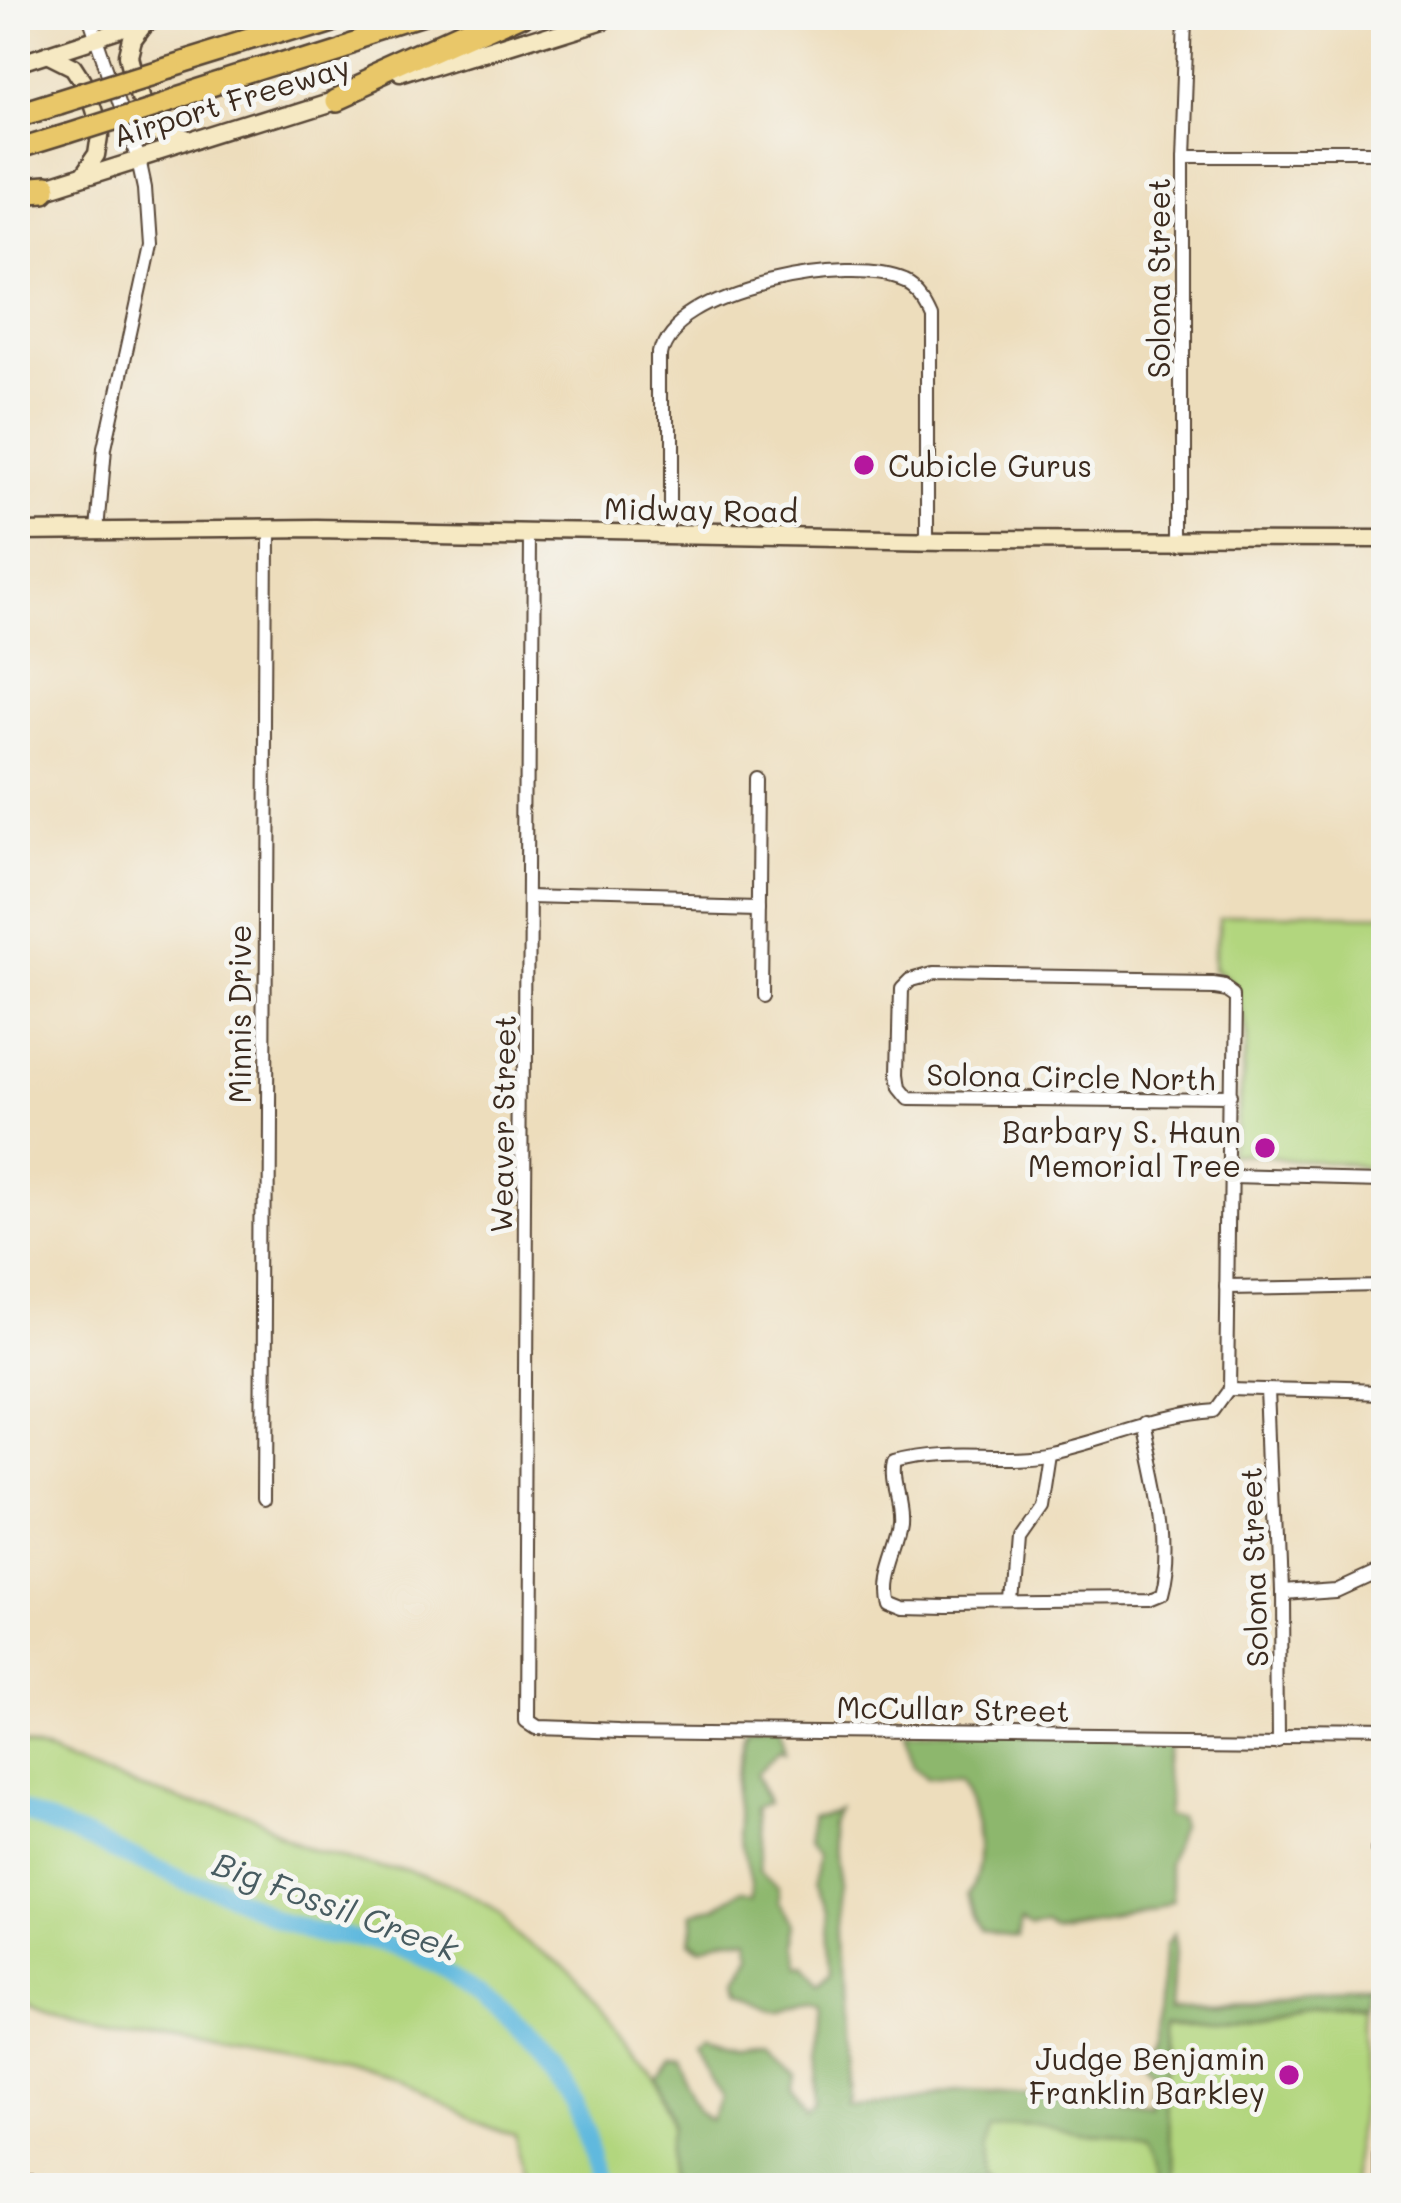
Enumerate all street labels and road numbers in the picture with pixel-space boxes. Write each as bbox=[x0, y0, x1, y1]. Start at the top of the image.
street label: Airport Freeway bbox=[108, 45, 354, 155]
street label: Solona Street bbox=[1138, 178, 1178, 378]
street label: Midway Road bbox=[604, 487, 798, 531]
street label: Minnis Drive bbox=[219, 925, 259, 1103]
street label: Weaver Street bbox=[480, 1015, 524, 1233]
street label: Solona Circle North bbox=[926, 1053, 1216, 1099]
street label: Solona Street bbox=[1230, 1466, 1276, 1668]
street label: McCullar Street bbox=[836, 1686, 1070, 1730]

